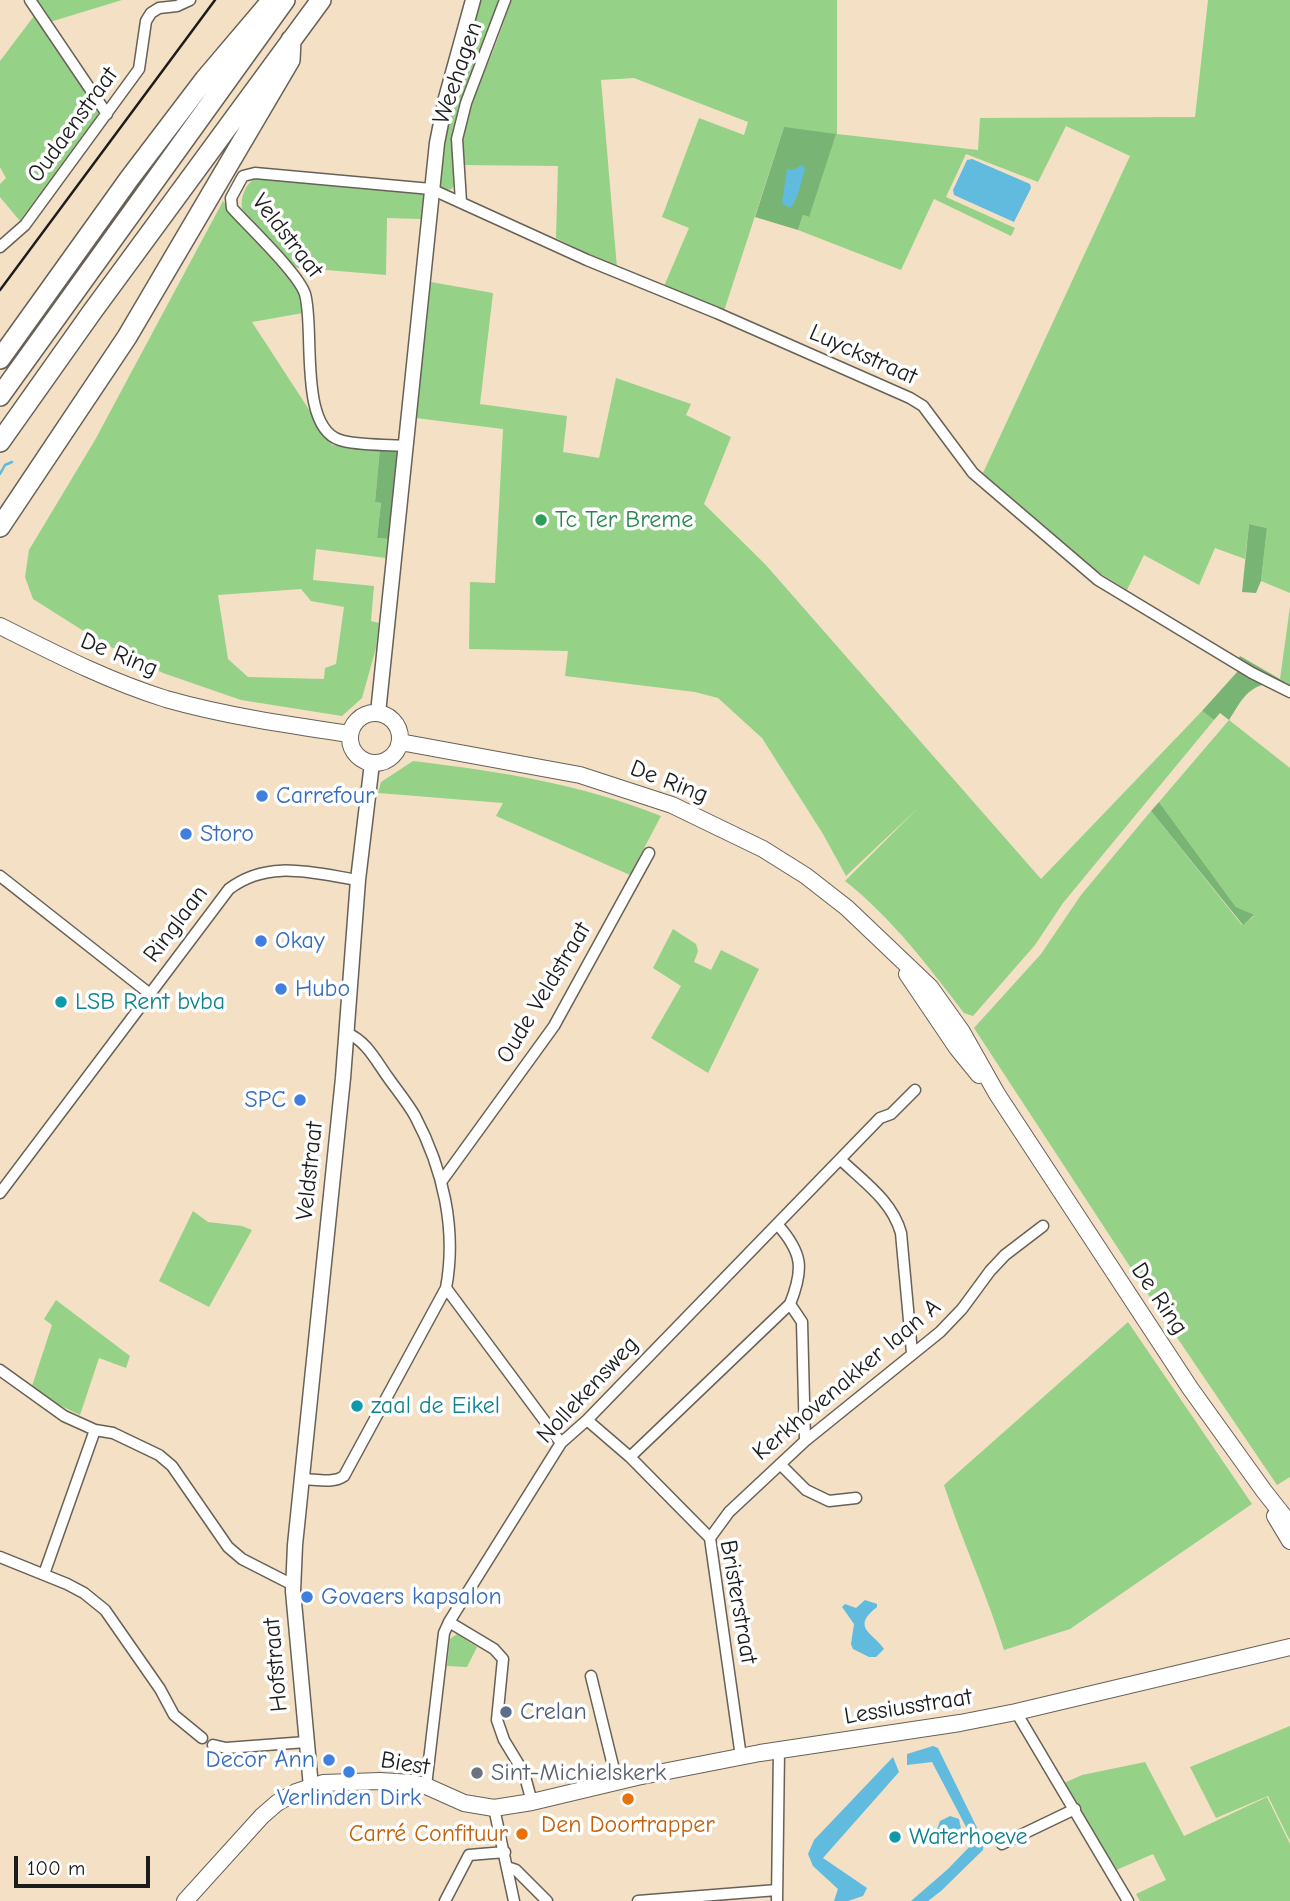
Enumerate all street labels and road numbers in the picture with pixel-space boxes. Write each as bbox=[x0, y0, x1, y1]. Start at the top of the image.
street label: Weehagen bbox=[427, 18, 489, 128]
street label: Oudaenstraat bbox=[21, 62, 125, 188]
street label: Veldstraat bbox=[245, 188, 329, 284]
street label: Luyckstraat bbox=[805, 318, 921, 392]
street label: De Ring bbox=[76, 626, 162, 684]
street label: De Ring bbox=[626, 754, 712, 810]
street label: Ringlaan bbox=[138, 880, 214, 968]
street label: Oude Veldstraat bbox=[491, 917, 597, 1069]
street label: Veldstraat bbox=[291, 1120, 329, 1222]
street label: De Ring bbox=[1124, 1257, 1194, 1341]
street label: Kerkhovenakker laan A bbox=[747, 1293, 947, 1467]
street label: Nollekensweg bbox=[531, 1330, 645, 1450]
street label: Bristerstraat bbox=[713, 1538, 763, 1666]
street label: Hofstraat bbox=[258, 1617, 294, 1713]
street label: Lessiusstraat bbox=[842, 1683, 974, 1731]
street label: Biest bbox=[378, 1746, 432, 1782]

